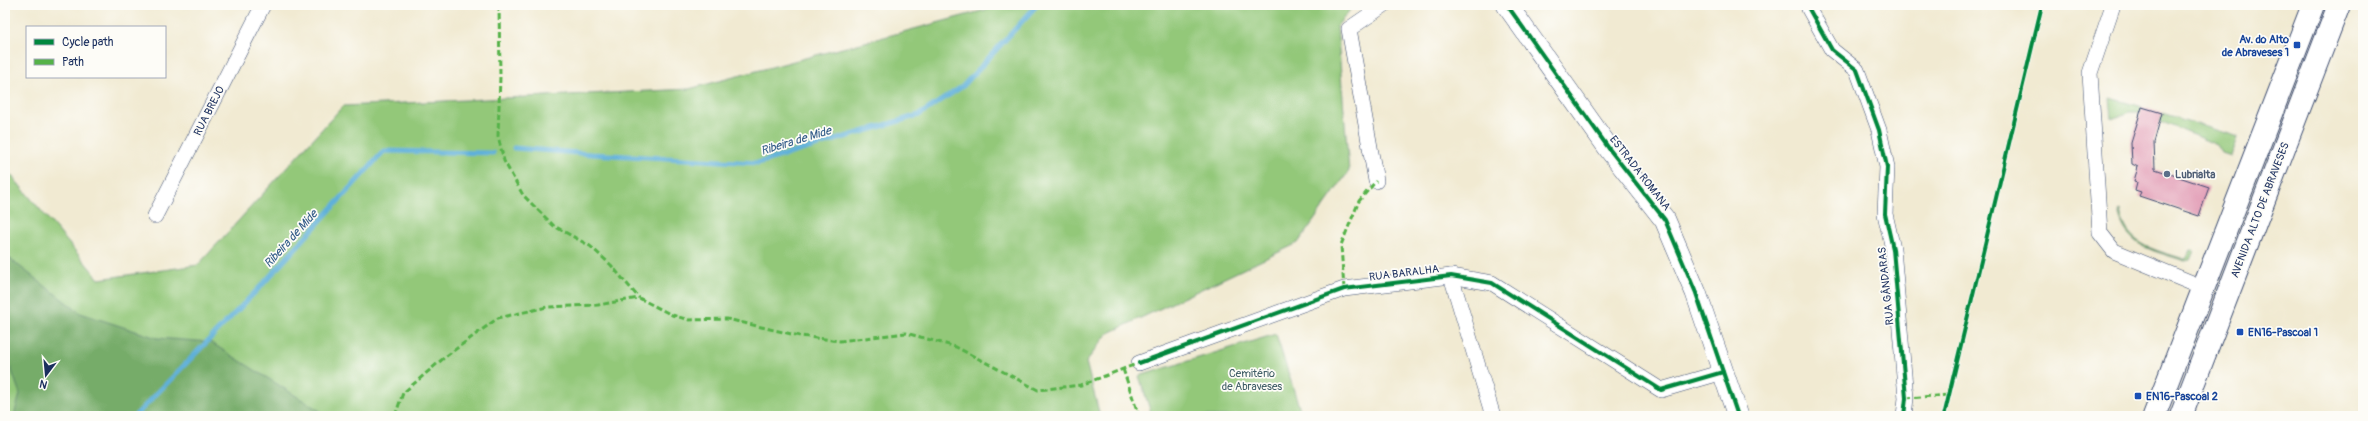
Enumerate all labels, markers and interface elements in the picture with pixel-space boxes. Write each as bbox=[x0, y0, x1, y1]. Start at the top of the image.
legend bbox=[26, 26, 166, 78]
place label: Av. do Alto de Abraveses 1 bbox=[2222, 33, 2289, 59]
text: Cycle path bbox=[62, 35, 114, 50]
marker: Av. do Alto de Abraveses 1 bbox=[2292, 40, 2302, 50]
text: Path bbox=[62, 55, 84, 70]
street label: RUA BREJO bbox=[191, 84, 227, 138]
water label: Ribeira de Mide bbox=[759, 123, 834, 159]
street label: ESTRADA ROMANA bbox=[1607, 133, 1673, 213]
street label: AVENIDA ALTO DE ABRAVESES bbox=[2228, 140, 2292, 280]
place label: Lubrialta bbox=[2175, 168, 2215, 181]
marker: Lubrialta bbox=[2162, 169, 2172, 179]
water label: Ribeira de Mide bbox=[261, 206, 322, 271]
street label: RUA GÂNDARAS bbox=[1875, 246, 1897, 326]
street label: RUA BARALHA bbox=[1368, 262, 1440, 284]
place label: EN16-Pascoal 1 bbox=[2248, 326, 2318, 339]
marker: EN16-Pascoal 1 bbox=[2235, 327, 2245, 337]
north arrow bbox=[26, 355, 66, 395]
park label: Cemitério de Abraveses bbox=[1222, 367, 1282, 393]
text: N bbox=[37, 377, 49, 391]
place label: EN16-Pascoal 2 bbox=[2146, 390, 2218, 403]
marker: EN16-Pascoal 2 bbox=[2133, 391, 2143, 401]

